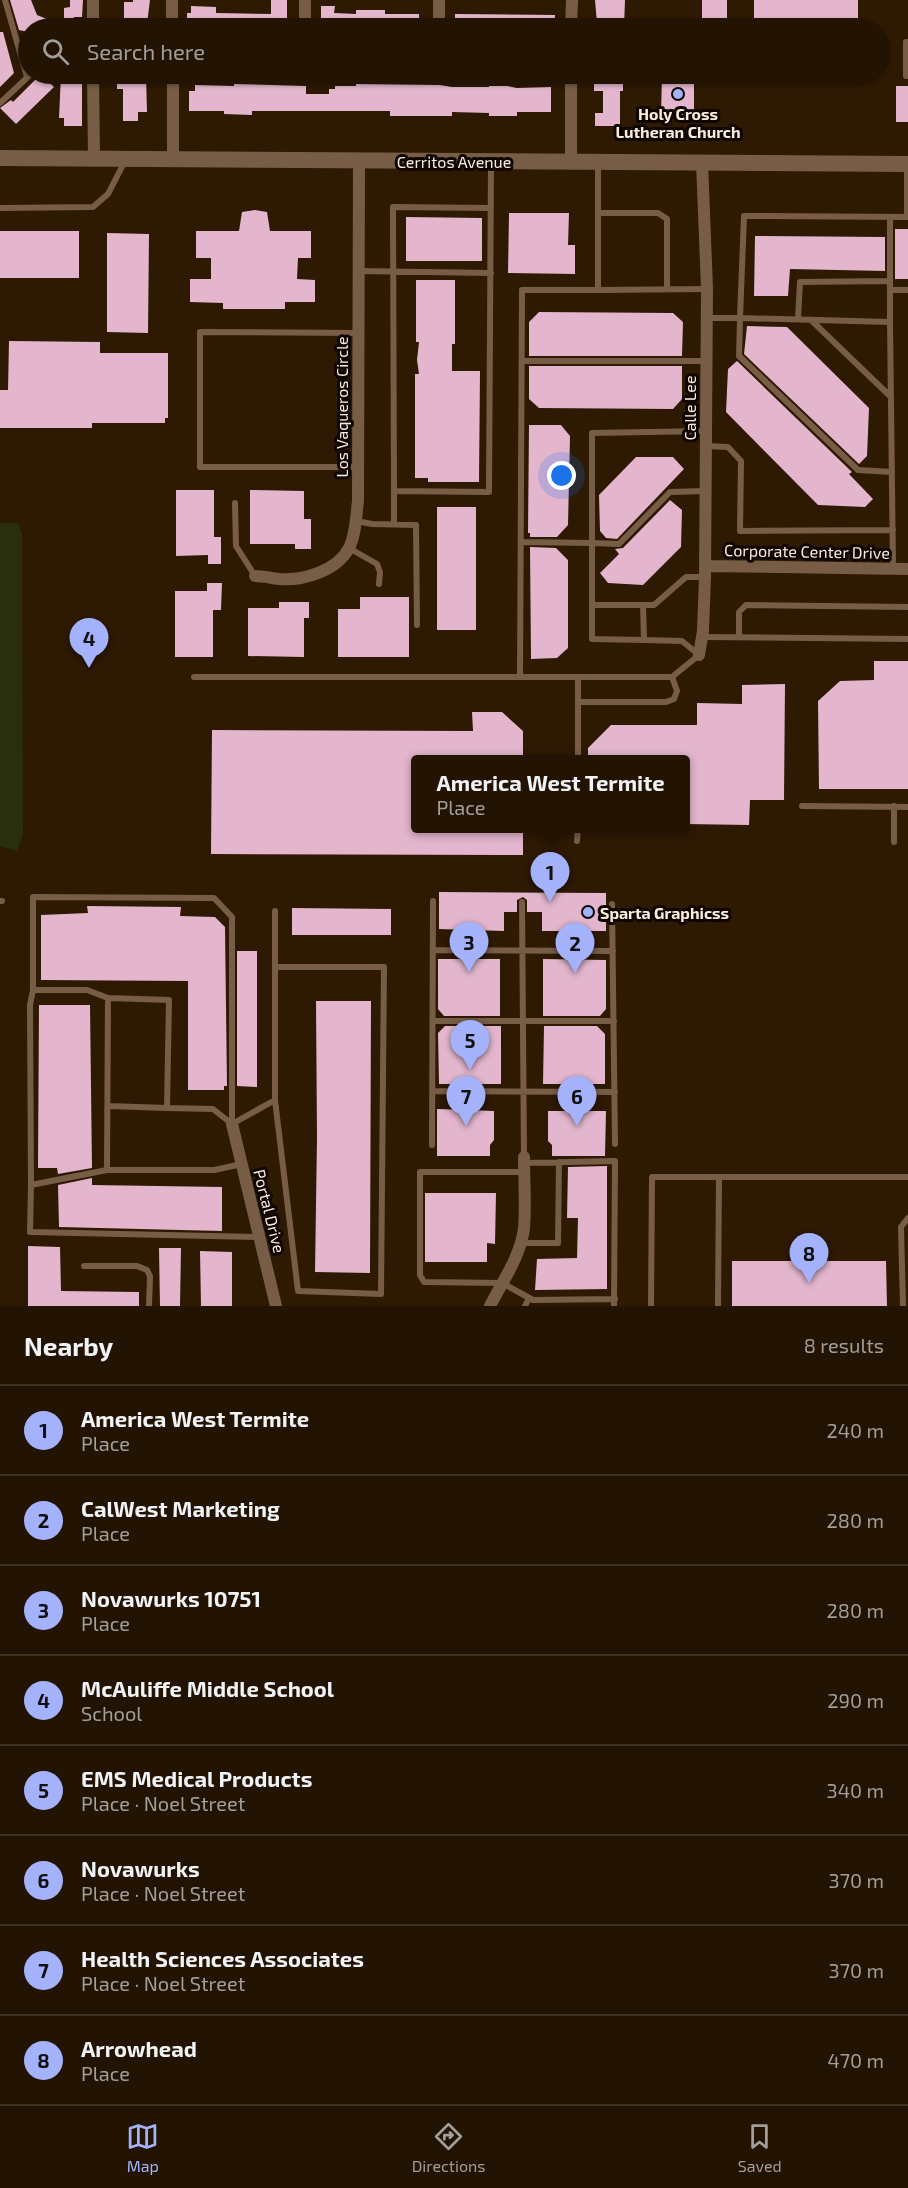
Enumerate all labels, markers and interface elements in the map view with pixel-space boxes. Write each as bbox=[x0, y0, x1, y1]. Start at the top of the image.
search box bbox=[18, 18, 890, 84]
icon: search bbox=[39, 35, 72, 68]
text: Search here bbox=[87, 38, 205, 64]
marker: Holy Cross Lutheran Church bbox=[671, 87, 685, 101]
place label: Holy Cross Lutheran Church bbox=[615, 104, 741, 141]
street label: Cerritos Avenue bbox=[397, 152, 511, 171]
street label: Los Vaqueros Circle bbox=[332, 337, 351, 477]
street label: Calle Lee bbox=[680, 376, 699, 440]
your location bbox=[547, 461, 576, 490]
street label: Corporate Center Drive bbox=[724, 540, 890, 562]
pin: 4 bbox=[70, 618, 109, 668]
popup bbox=[411, 755, 690, 833]
text: America West Termite bbox=[436, 769, 665, 795]
text: Place bbox=[436, 795, 486, 819]
pin: 1 bbox=[530, 852, 570, 902]
place label: Sparta Graphicss bbox=[600, 903, 729, 922]
marker: Sparta Graphicss bbox=[581, 905, 595, 919]
pin: 3 bbox=[450, 922, 488, 972]
pin: 2 bbox=[556, 924, 594, 973]
pin: 5 bbox=[450, 1020, 490, 1070]
pin: 7 bbox=[446, 1076, 486, 1126]
pin: 6 bbox=[558, 1076, 596, 1126]
street label: Portal Drive bbox=[250, 1167, 290, 1255]
pin: 8 bbox=[790, 1234, 828, 1283]
text: Nearby bbox=[24, 1330, 113, 1361]
text: 8 results bbox=[804, 1333, 884, 1357]
text: America West Termite bbox=[81, 1405, 309, 1431]
text: 1 bbox=[39, 1418, 48, 1442]
text: 240 m bbox=[826, 1418, 884, 1442]
text: Place bbox=[81, 1431, 130, 1455]
text: CalWest Marketing bbox=[81, 1495, 280, 1521]
text: 2 bbox=[38, 1508, 49, 1532]
text: 280 m bbox=[827, 1508, 884, 1532]
text: Place bbox=[81, 1521, 130, 1545]
text: Novawurks 10751 bbox=[81, 1585, 261, 1611]
text: 3 bbox=[38, 1598, 49, 1622]
text: 280 m bbox=[827, 1598, 884, 1622]
text: Place bbox=[81, 1611, 130, 1635]
text: McAuliffe Middle School bbox=[81, 1675, 334, 1701]
text: 4 bbox=[37, 1688, 50, 1712]
text: 290 m bbox=[827, 1688, 884, 1712]
text: School bbox=[81, 1701, 142, 1725]
text: EMS Medical Products bbox=[81, 1765, 312, 1791]
text: 5 bbox=[38, 1778, 49, 1802]
text: 340 m bbox=[827, 1778, 884, 1802]
text: Place · Noel Street bbox=[81, 1791, 245, 1815]
text: Novawurks bbox=[81, 1855, 200, 1881]
text: 6 bbox=[38, 1868, 49, 1892]
text: 370 m bbox=[829, 1868, 884, 1892]
text: Place · Noel Street bbox=[81, 1881, 245, 1905]
text: Health Sciences Associates bbox=[81, 1945, 364, 1971]
text: 7 bbox=[38, 1958, 49, 1982]
text: 370 m bbox=[829, 1958, 884, 1982]
text: Place · Noel Street bbox=[81, 1971, 245, 1995]
text: Arrowhead bbox=[81, 2035, 197, 2061]
text: 8 bbox=[37, 2048, 50, 2072]
text: 470 m bbox=[827, 2048, 884, 2072]
text: Place bbox=[81, 2061, 130, 2085]
tab: Map bbox=[126, 2120, 159, 2175]
tab: Directions bbox=[412, 2120, 485, 2175]
tab: Saved bbox=[738, 2120, 782, 2175]

